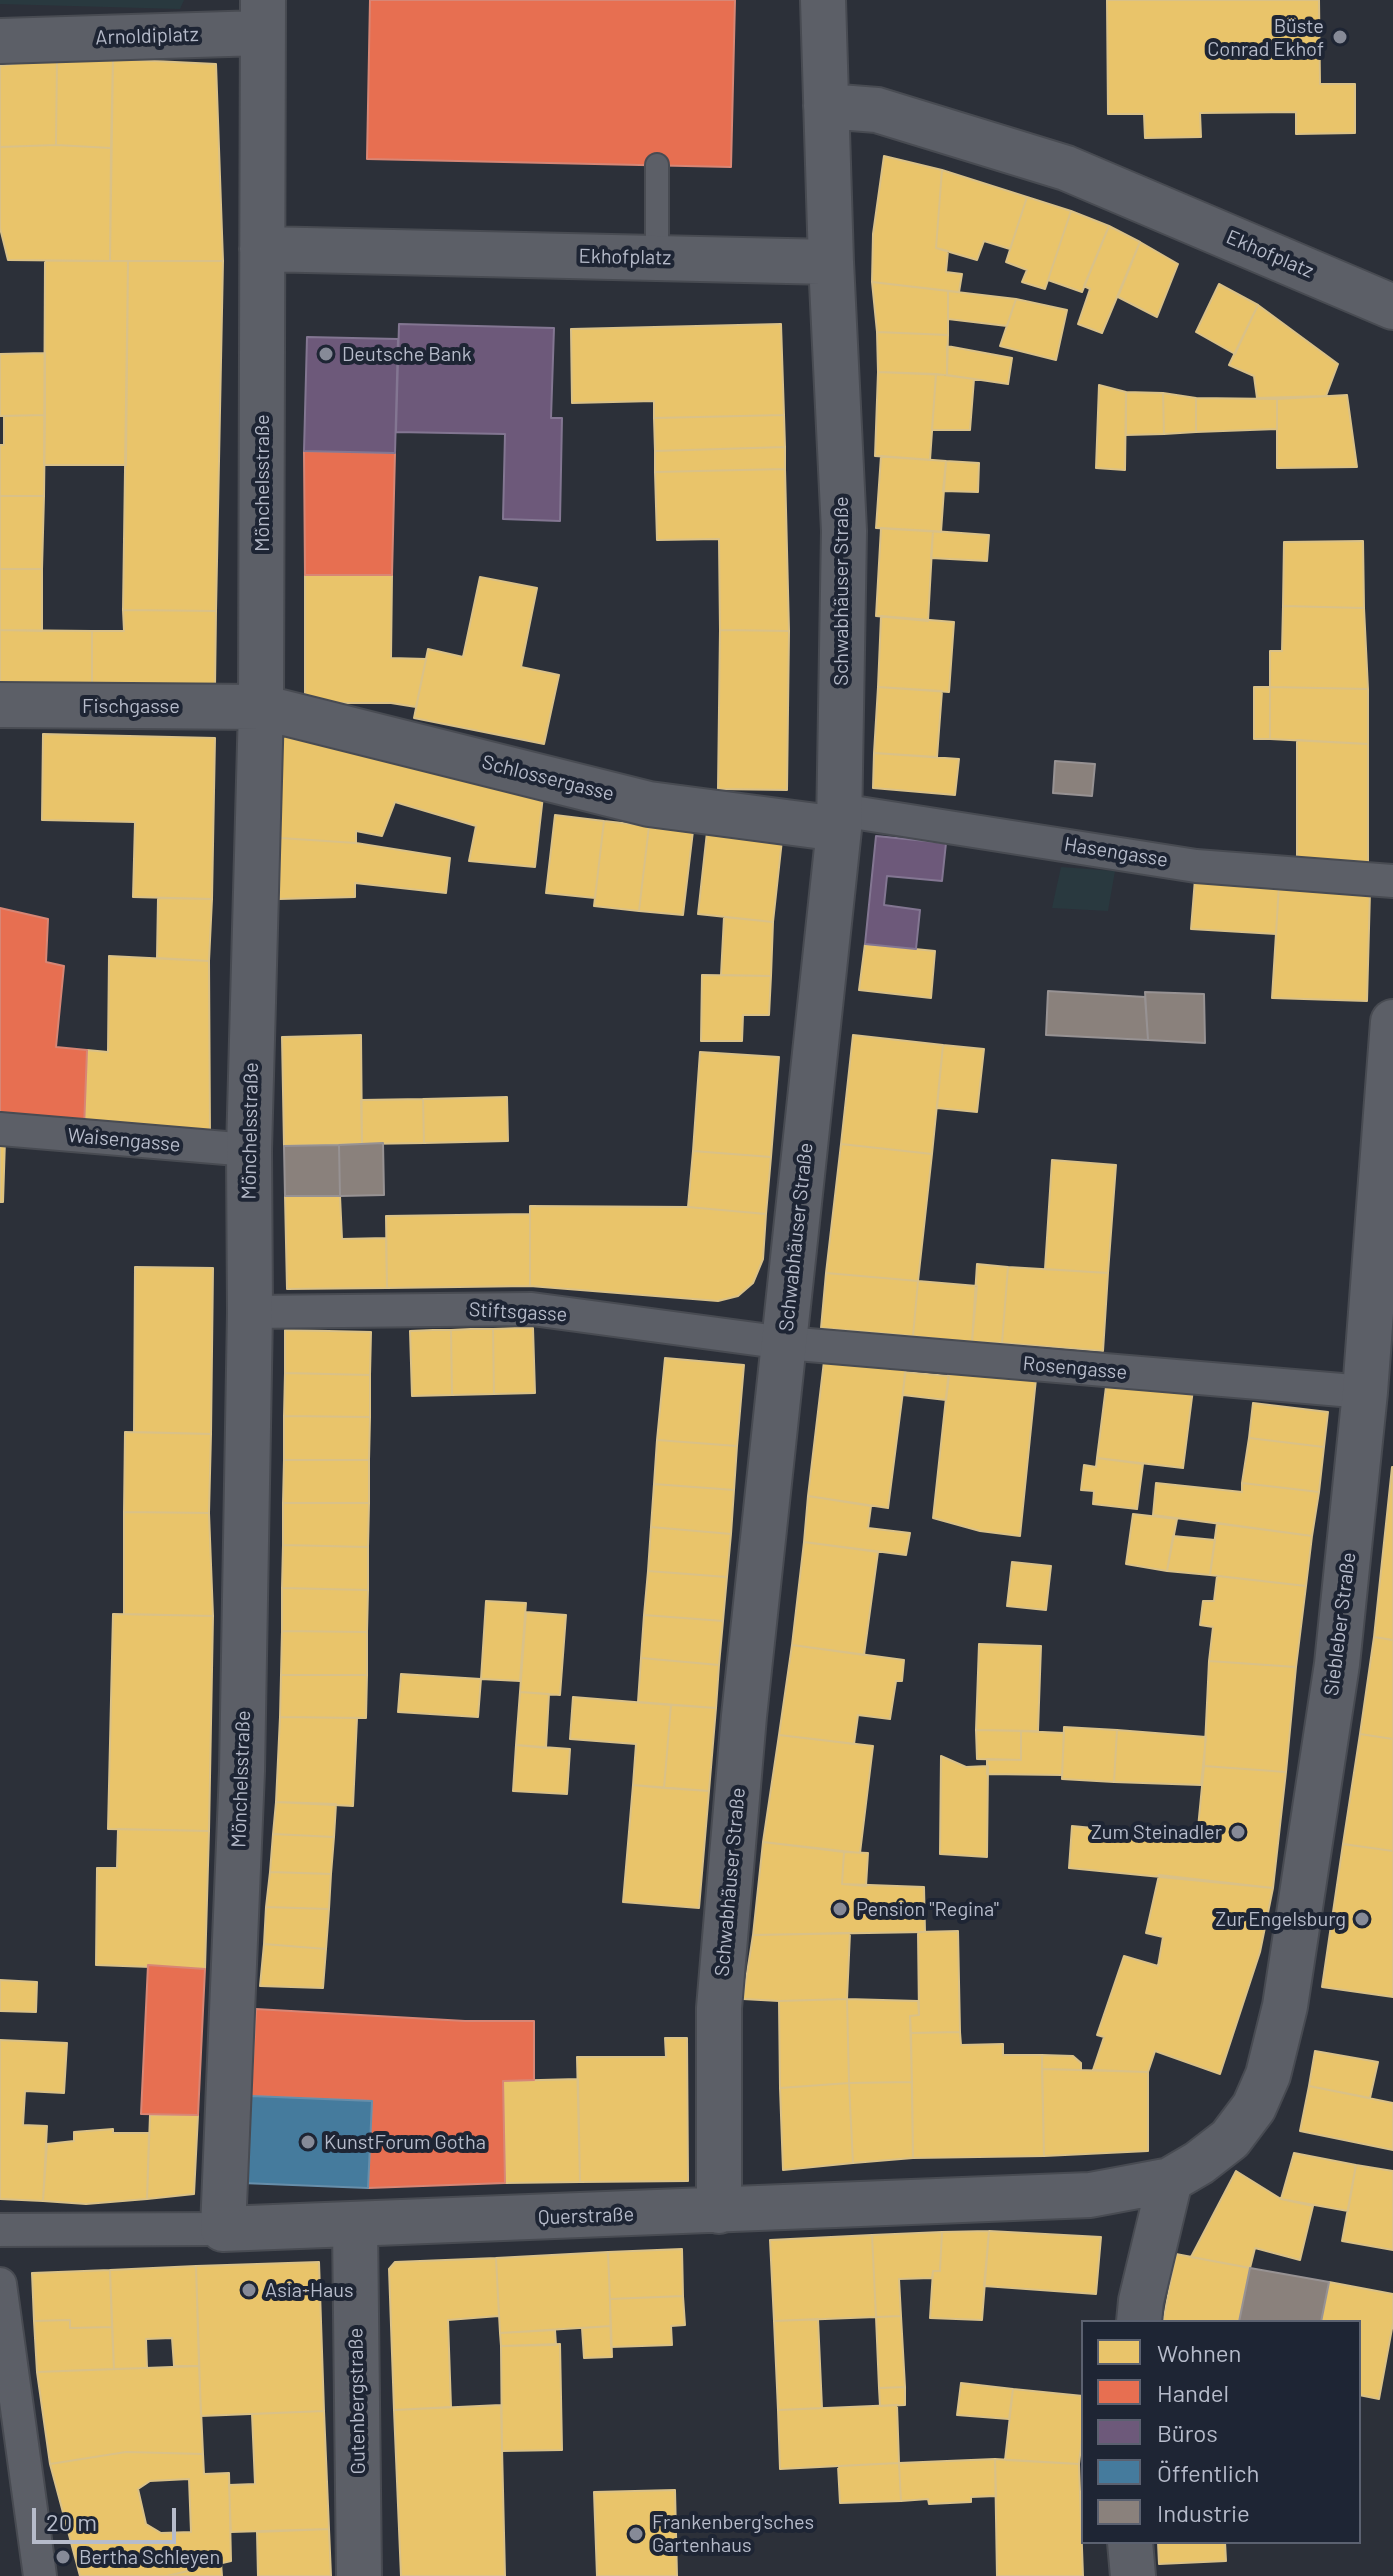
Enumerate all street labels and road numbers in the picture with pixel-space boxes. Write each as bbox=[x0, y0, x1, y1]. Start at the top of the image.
street label: Arnoldiplatz bbox=[95, 22, 199, 50]
street label: Ekhofplatz bbox=[1223, 225, 1317, 283]
street label: Ekhofplatz bbox=[578, 244, 672, 270]
street label: Mönchelsstraße bbox=[250, 414, 274, 552]
street label: Schwabhäuser Straße bbox=[829, 496, 853, 686]
street label: Fischgasse bbox=[82, 694, 180, 718]
street label: Schlossergasse bbox=[479, 750, 617, 806]
street label: Hasengasse bbox=[1062, 832, 1170, 872]
street label: Mönchelsstraße bbox=[237, 1062, 263, 1200]
street label: Waisengasse bbox=[66, 1123, 182, 1157]
street label: Schwabhäuser Straße bbox=[774, 1142, 818, 1332]
street label: Stiftsgasse bbox=[468, 1297, 568, 1327]
street label: Rosengasse bbox=[1022, 1351, 1128, 1385]
street label: Siebleber Straße bbox=[1319, 1551, 1361, 1697]
street label: Mönchelsstraße bbox=[227, 1710, 255, 1848]
street label: Schwabhäuser Straße bbox=[710, 1787, 750, 1977]
street label: Querstraße bbox=[537, 2202, 635, 2230]
street label: Gutenbergstraße bbox=[344, 2328, 370, 2474]

